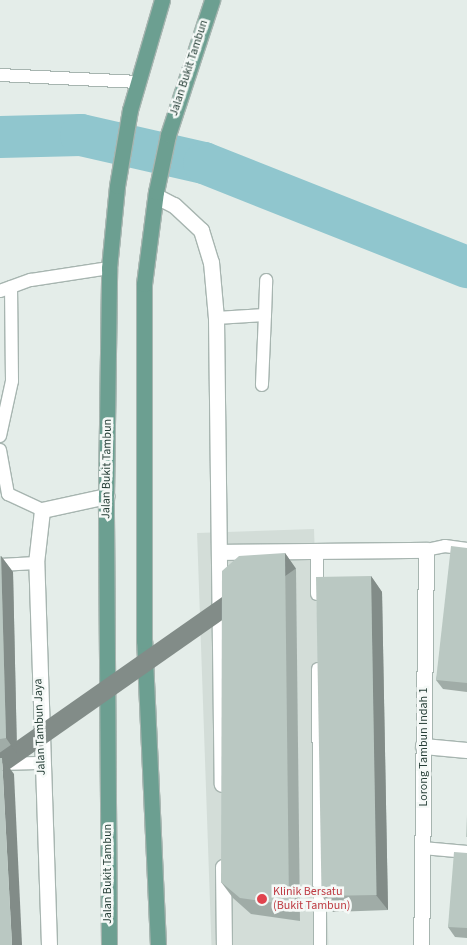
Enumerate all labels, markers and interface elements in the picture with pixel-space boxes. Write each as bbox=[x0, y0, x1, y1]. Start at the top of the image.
street label: Jalan Bukit Tambun bbox=[167, 18, 211, 118]
street label: Jalan Bukit Tambun bbox=[99, 419, 115, 519]
street label: Jalan Tambun Jaya bbox=[31, 678, 49, 776]
street label: Lorong Tambun Indah 1 bbox=[417, 688, 431, 806]
street label: Jalan Bukit Tambun bbox=[101, 824, 115, 924]
place label: Klinik Bersatu (Bukit Tambun) bbox=[273, 885, 350, 913]
marker: Klinik Bersatu (Bukit Tambun) bbox=[255, 892, 269, 906]

